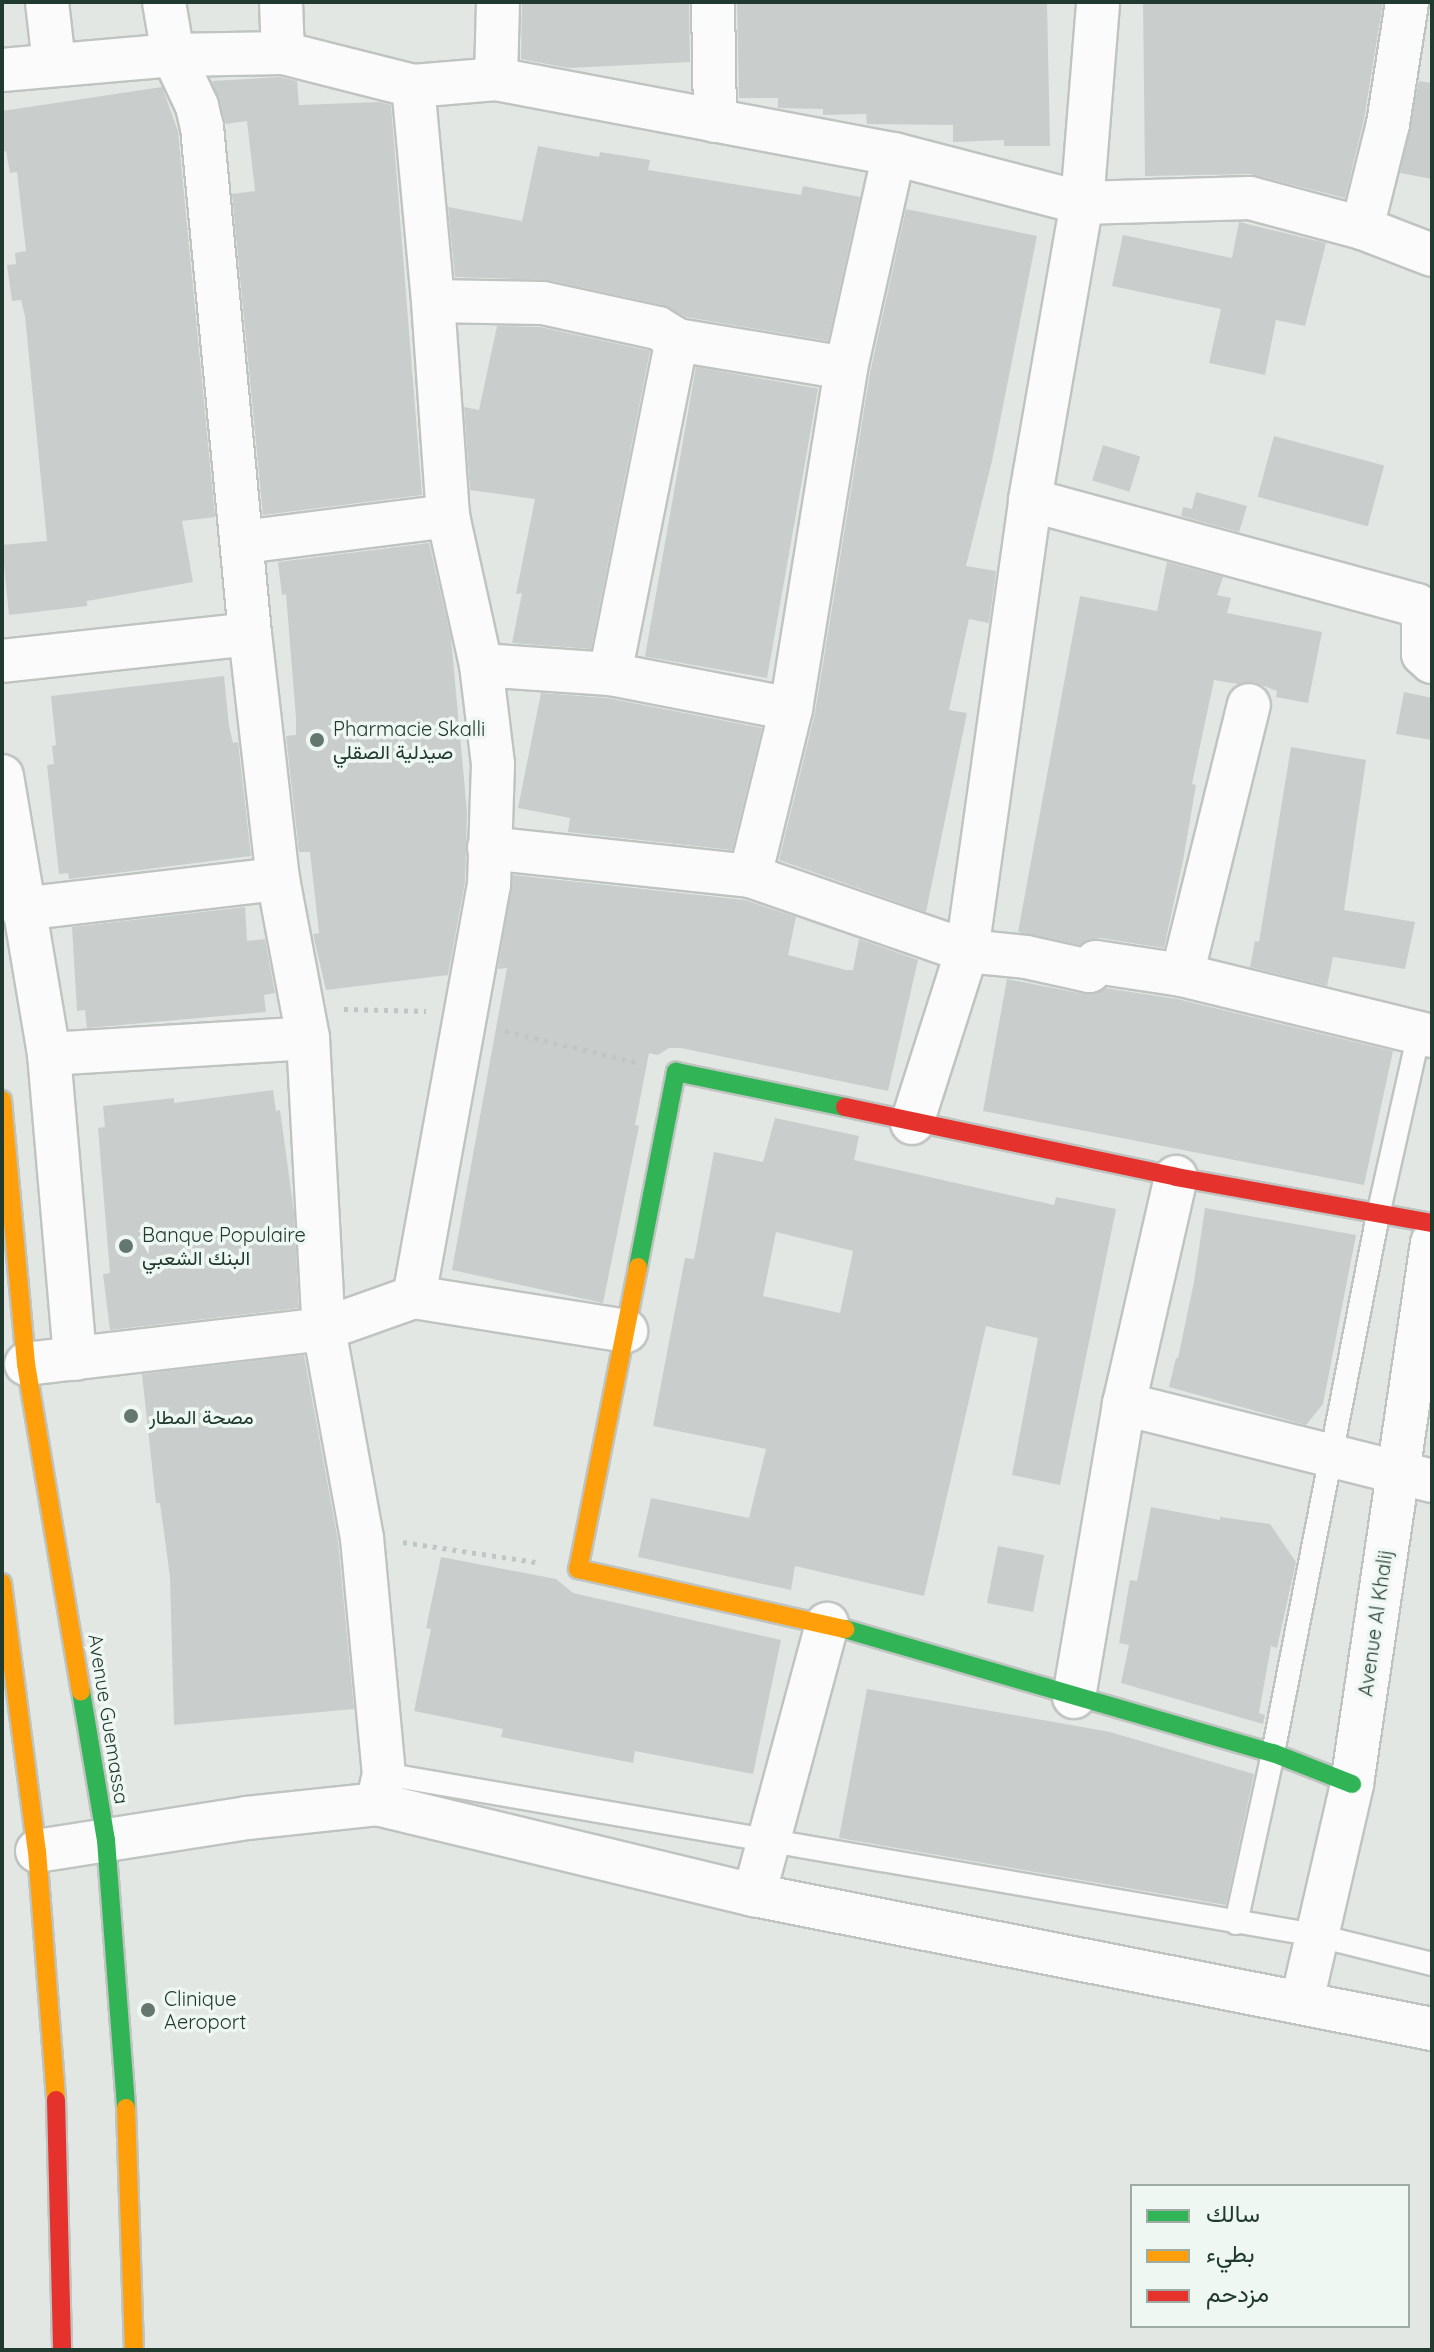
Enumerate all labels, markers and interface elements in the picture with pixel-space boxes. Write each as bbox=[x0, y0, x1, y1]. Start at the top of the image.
place label: Pharmacie Skalli صيدلية الصقلي bbox=[333, 716, 485, 763]
marker: Pharmacie Skalli صيدلية الصقلي bbox=[308, 731, 326, 749]
place label: Banque Populaire البنك الشعبي bbox=[142, 1222, 306, 1269]
marker: Banque Populaire البنك الشعبي bbox=[117, 1237, 135, 1255]
place label: مصحة المطار bbox=[149, 1404, 254, 1428]
marker: مصحة المطار bbox=[120, 1405, 142, 1427]
street label: Avenue Al Khalij bbox=[1353, 1548, 1397, 1698]
street label: Avenue Guemassa bbox=[84, 1632, 134, 1806]
place label: Clinique Aeroport bbox=[164, 1986, 246, 2033]
marker: Clinique Aeroport bbox=[139, 2001, 157, 2019]
legend bbox=[1130, 2184, 1410, 2328]
text: سالك bbox=[1206, 2198, 1260, 2228]
text: بطيء bbox=[1206, 2238, 1255, 2268]
text: مزدحم bbox=[1206, 2278, 1269, 2308]

